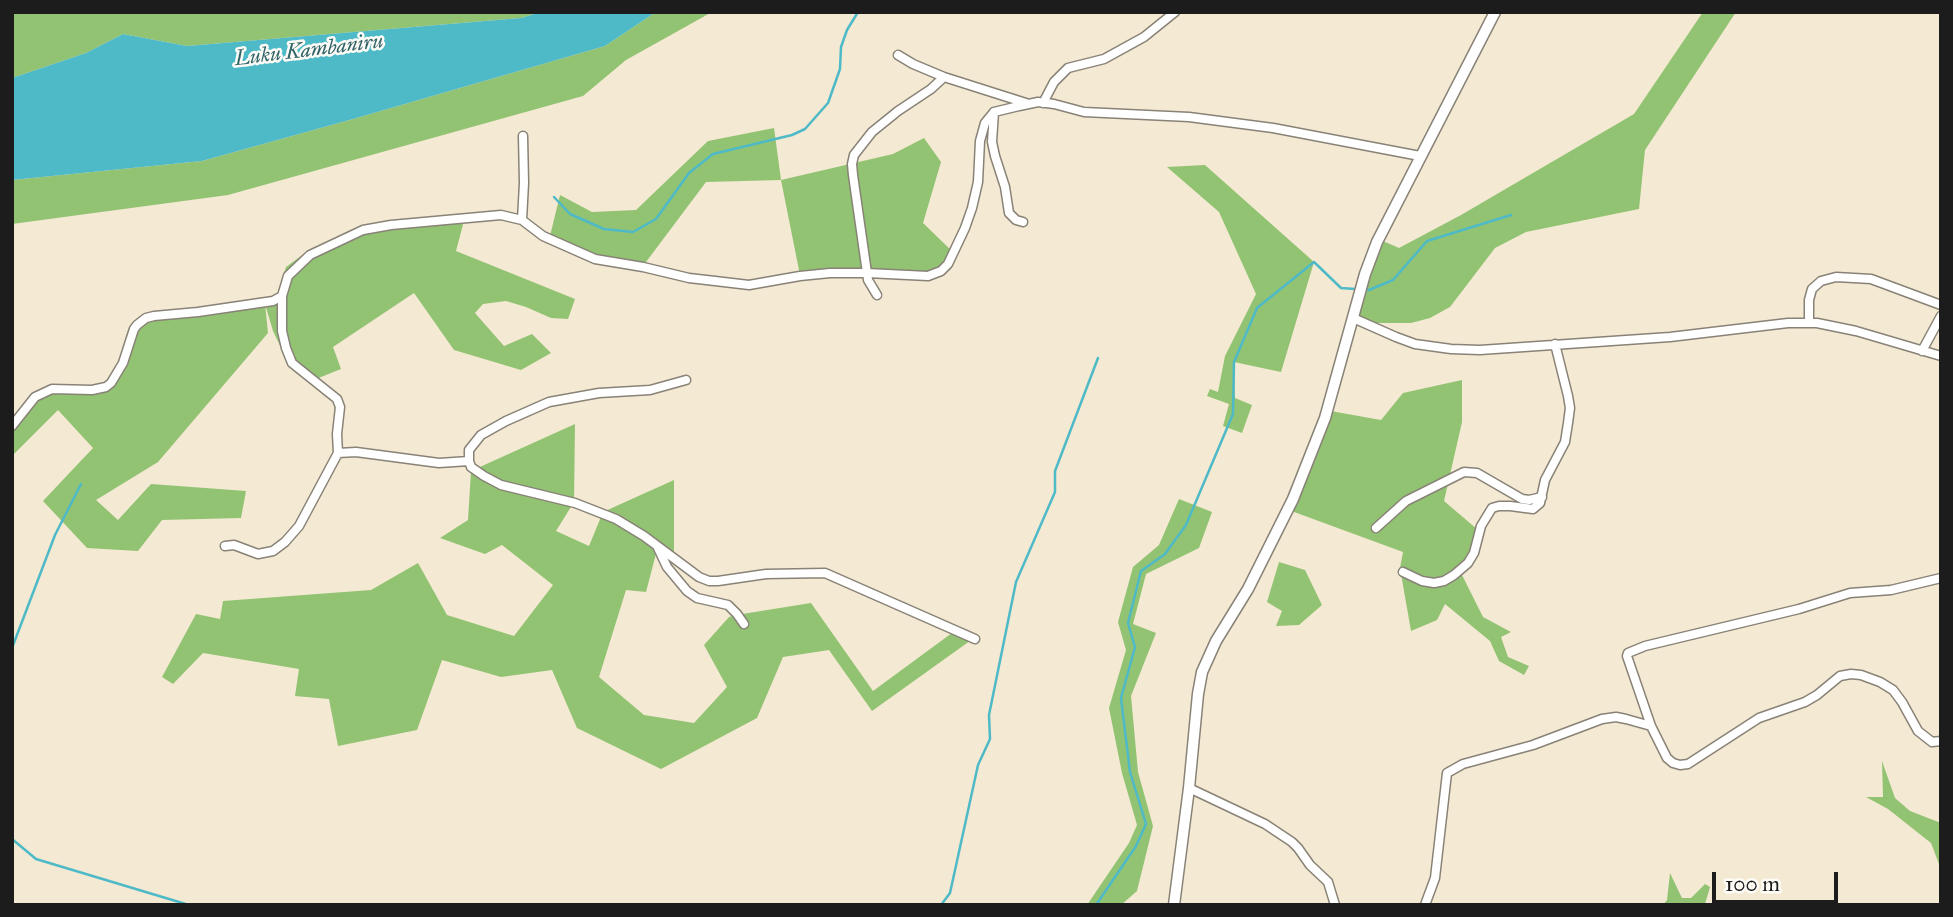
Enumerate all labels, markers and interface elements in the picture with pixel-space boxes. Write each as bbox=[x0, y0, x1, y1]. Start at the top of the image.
water label: Luku Kambaniru bbox=[233, 29, 385, 73]
scale bar bbox=[1715, 858, 1841, 902]
text: 100 m bbox=[1725, 871, 1780, 897]

